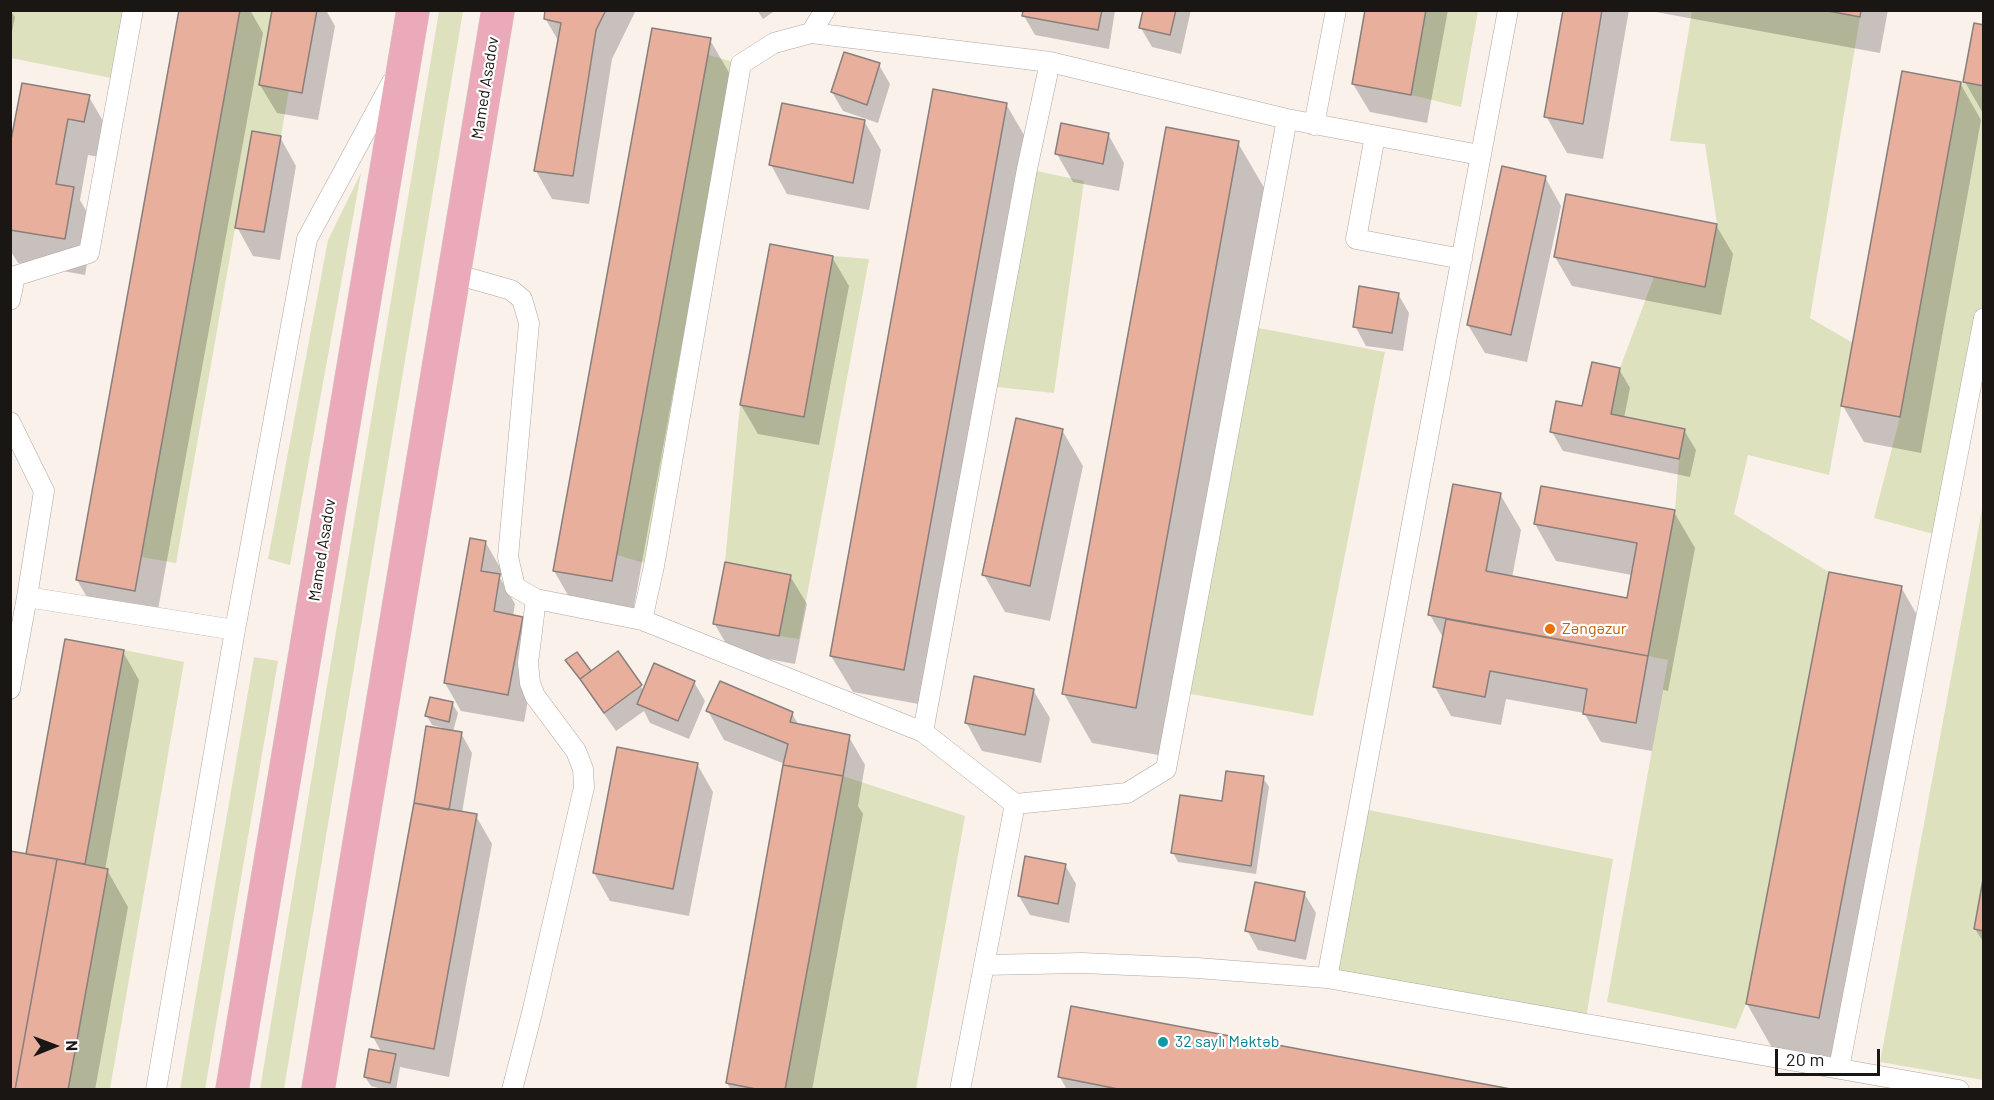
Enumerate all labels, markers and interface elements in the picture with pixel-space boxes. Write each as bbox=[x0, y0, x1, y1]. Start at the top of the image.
street label: Mamed Asadov bbox=[467, 35, 503, 141]
street label: Mamed Asadov bbox=[304, 497, 340, 603]
place label: Zəngəzur bbox=[1562, 619, 1627, 639]
marker: Zəngəzur bbox=[1543, 622, 1557, 636]
north arrow bbox=[24, 1016, 84, 1076]
place label: 32 saylı Məktəb bbox=[1175, 1032, 1280, 1052]
marker: 32 saylı Məktəb bbox=[1156, 1035, 1170, 1049]
scale bar bbox=[1778, 1037, 1883, 1075]
text: N bbox=[63, 1040, 82, 1051]
text: 20 m bbox=[1786, 1048, 1824, 1070]

